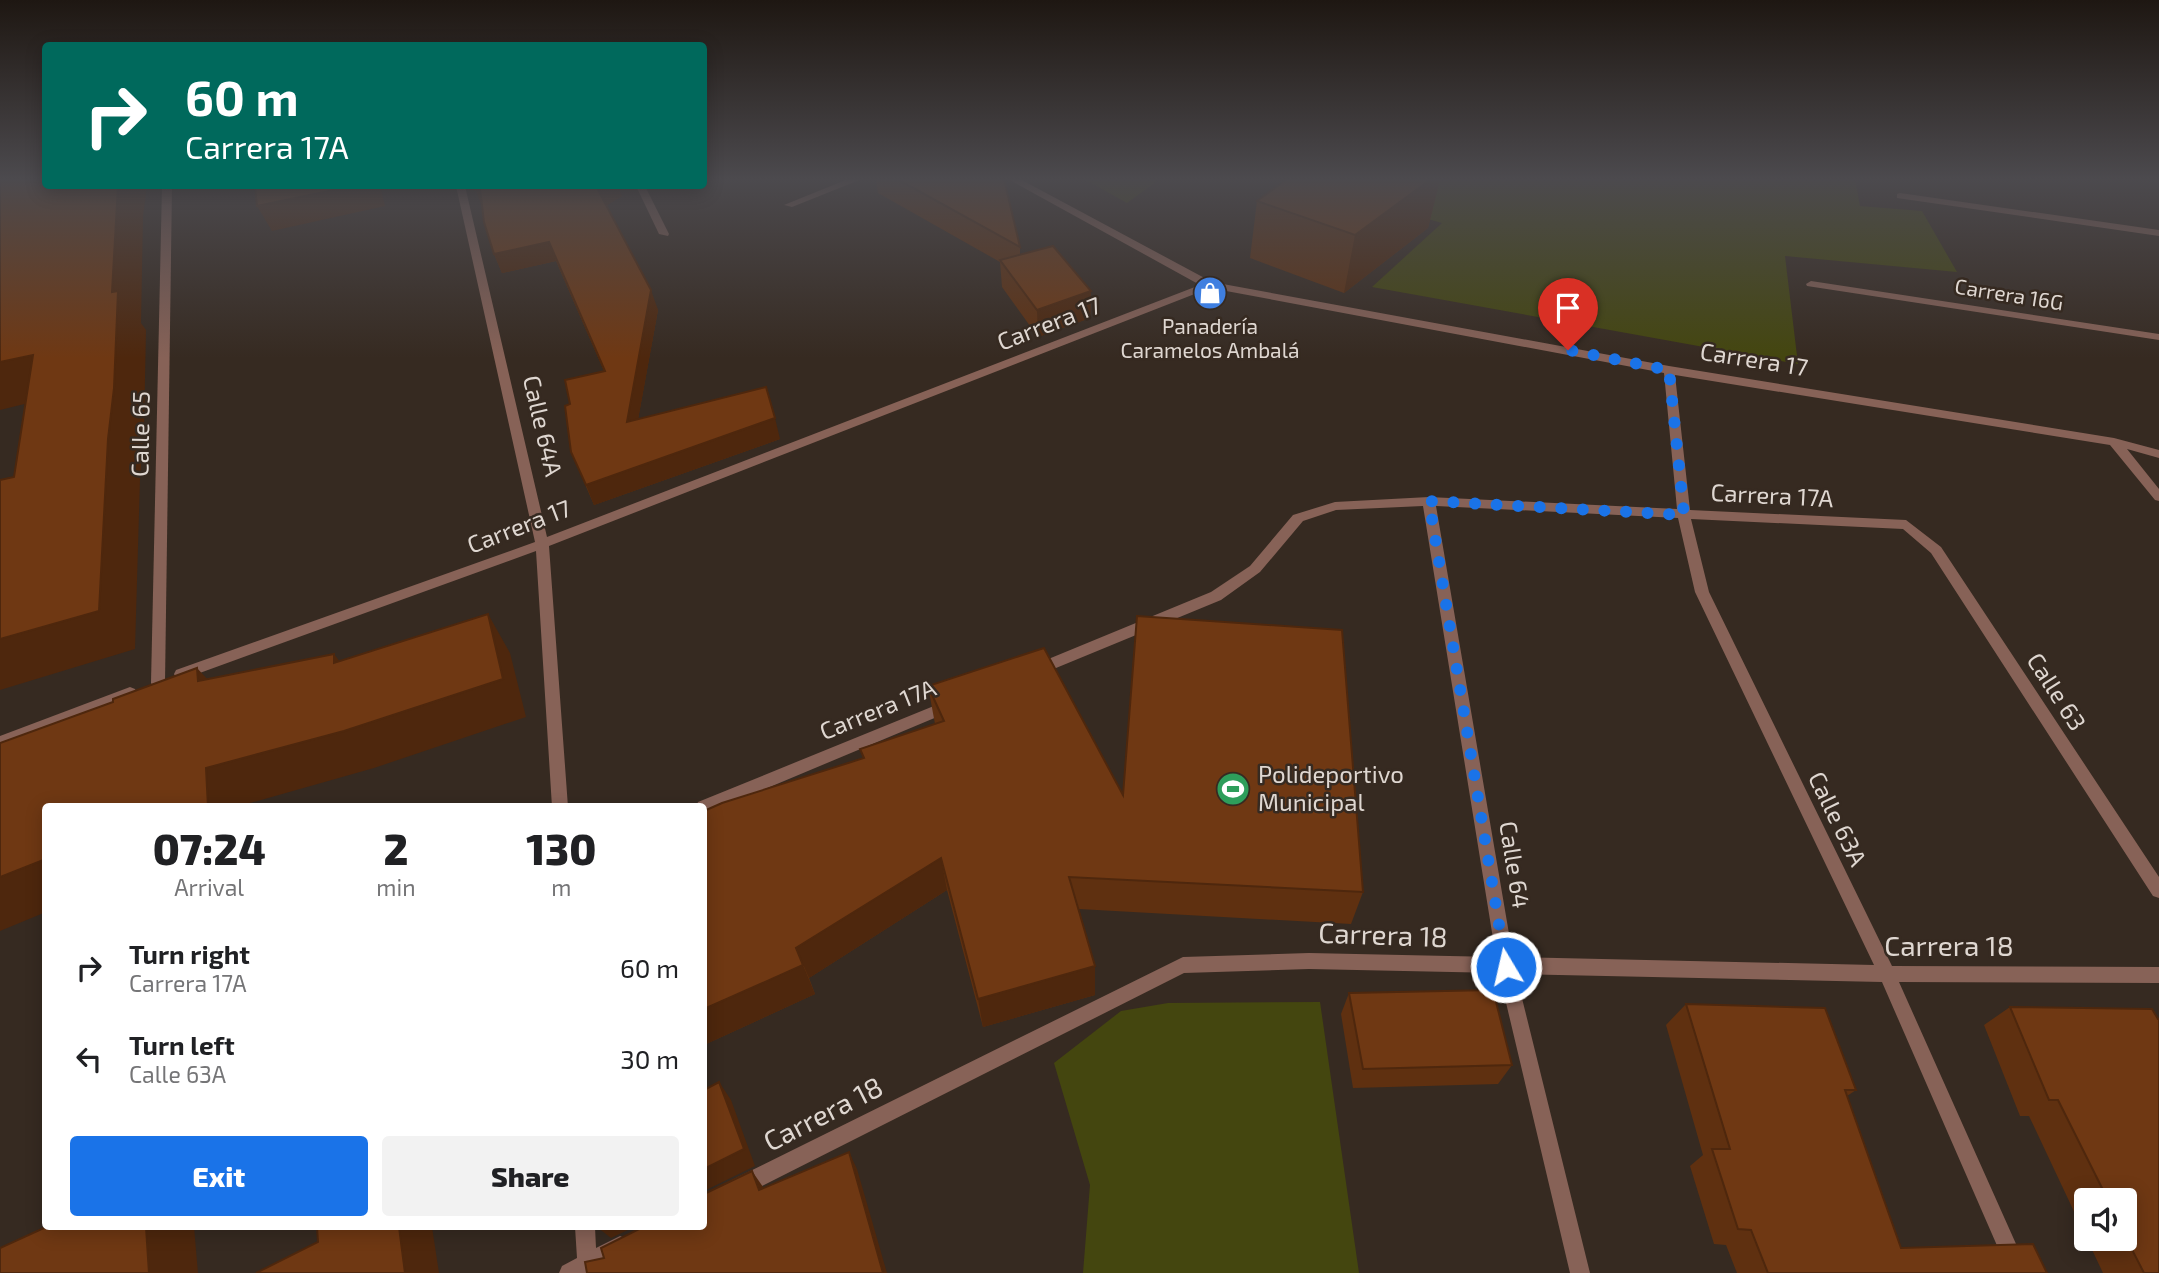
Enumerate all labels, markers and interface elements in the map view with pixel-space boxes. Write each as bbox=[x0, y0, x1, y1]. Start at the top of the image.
text: 60 m bbox=[185, 67, 299, 126]
icon: right bbox=[70, 70, 161, 161]
text: Carrera 17A bbox=[185, 127, 349, 165]
street label: Carrera 16G bbox=[1953, 273, 2065, 314]
shop icon: Panadería Caramelos Ambalá bbox=[1191, 274, 1229, 312]
pin bbox=[1538, 278, 1598, 350]
icon: arrive bbox=[1549, 289, 1587, 327]
street label: Carrera 17 bbox=[993, 290, 1104, 356]
place label: Panadería Caramelos Ambalá bbox=[1121, 313, 1299, 362]
street label: Carrera 17 bbox=[1698, 336, 1810, 381]
street label: Calle 64A bbox=[518, 372, 569, 479]
street label: Calle 65 bbox=[124, 391, 155, 477]
street label: Carrera 17A bbox=[1710, 477, 1834, 512]
street label: Carrera 17 bbox=[463, 493, 574, 559]
street label: Calle 63 bbox=[2022, 647, 2093, 735]
street label: Carrera 17A bbox=[815, 672, 940, 745]
place label: Polideportivo Municipal bbox=[1258, 759, 1404, 816]
street label: Calle 63A bbox=[1803, 766, 1874, 870]
sports icon: Polideportivo Municipal bbox=[1214, 770, 1252, 808]
street label: Calle 64 bbox=[1494, 819, 1537, 910]
text: 07:24 bbox=[153, 823, 266, 873]
text: 2 bbox=[383, 823, 408, 873]
text: 130 bbox=[526, 823, 596, 873]
text: Arrival bbox=[174, 873, 244, 901]
text: min bbox=[376, 873, 416, 901]
text: m bbox=[551, 873, 571, 901]
street label: Carrera 18 bbox=[1318, 915, 1448, 953]
street label: Carrera 18 bbox=[1884, 928, 2014, 962]
position arrow bbox=[1469, 930, 1543, 1004]
text: Turn right bbox=[129, 938, 250, 969]
icon: right bbox=[70, 949, 108, 987]
text: 60 m bbox=[620, 952, 679, 983]
text: Carrera 17A bbox=[129, 969, 247, 997]
text: Turn left bbox=[129, 1029, 235, 1060]
icon: left bbox=[70, 1040, 108, 1078]
text: 30 m bbox=[620, 1043, 679, 1074]
text: Calle 63A bbox=[129, 1060, 226, 1088]
street label: Carrera 18 bbox=[757, 1069, 888, 1158]
button: Exit bbox=[70, 1136, 368, 1216]
button: Share bbox=[382, 1136, 679, 1216]
map controls bbox=[2074, 1188, 2137, 1251]
button: sound bbox=[2074, 1188, 2137, 1251]

